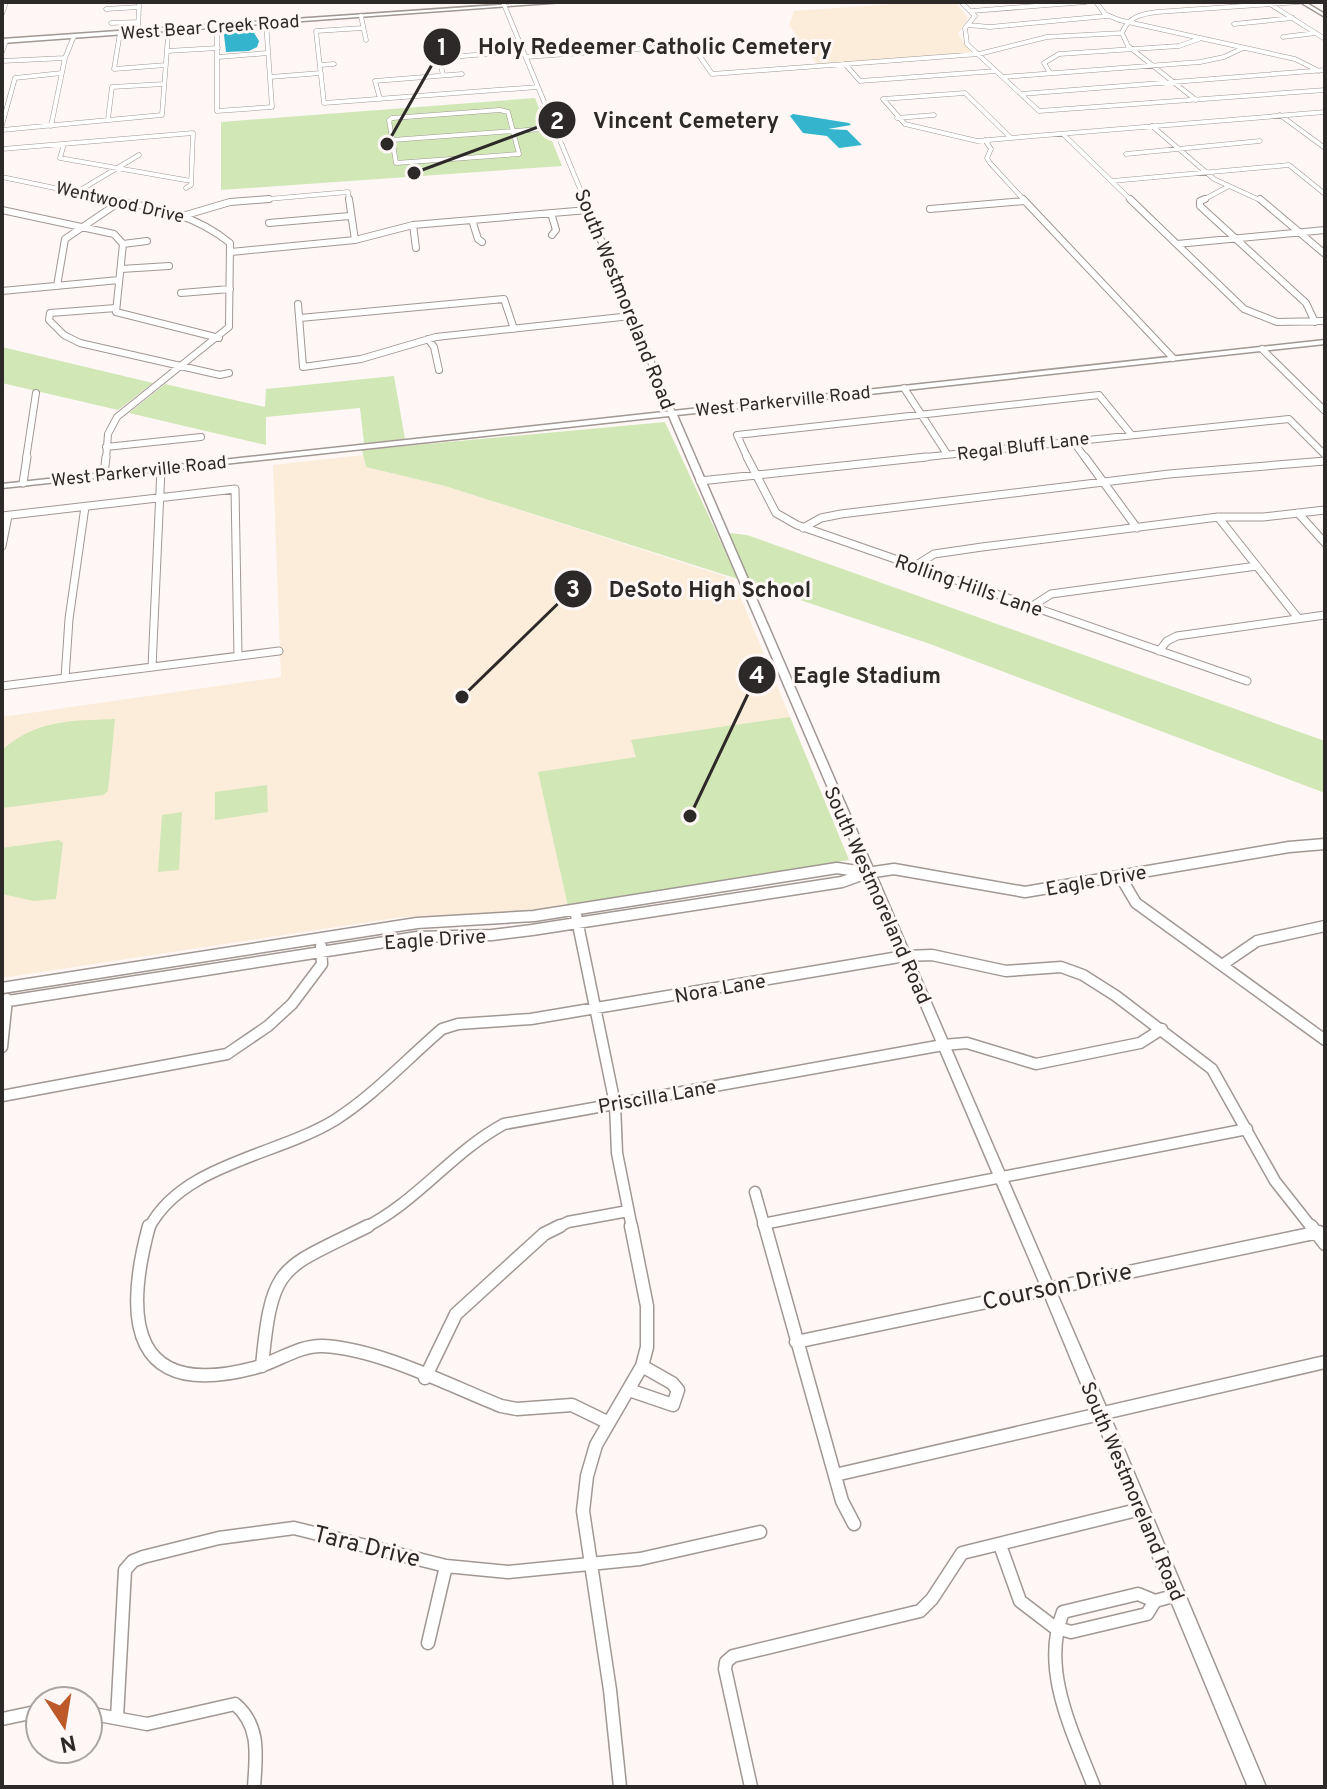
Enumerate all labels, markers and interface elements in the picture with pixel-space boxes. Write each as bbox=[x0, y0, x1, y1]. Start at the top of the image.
street label: West Bear Creek Road bbox=[120, 11, 300, 46]
callout: Holy Redeemer Catholic Cemetery bbox=[422, 24, 848, 70]
text: 1 bbox=[437, 34, 447, 64]
text: Holy Redeemer Catholic Cemetery bbox=[478, 35, 832, 62]
callout: Vincent Cemetery bbox=[537, 97, 795, 143]
text: 2 bbox=[550, 108, 564, 138]
text: Vincent Cemetery bbox=[593, 109, 779, 136]
street label: Wentwood Drive bbox=[53, 177, 186, 229]
street label: South Westmoreland Road bbox=[567, 186, 679, 414]
street label: West Parkerville Road bbox=[694, 382, 872, 423]
street label: Regal Bluff Lane bbox=[956, 428, 1091, 467]
street label: West Parkerville Road bbox=[50, 452, 228, 493]
street label: Rolling Hills Lane bbox=[891, 549, 1046, 624]
callout: DeSoto High School bbox=[553, 566, 828, 612]
text: 3 bbox=[566, 576, 580, 606]
text: DeSoto High School bbox=[609, 578, 811, 605]
callout: Eagle Stadium bbox=[737, 652, 957, 698]
text: 4 bbox=[749, 662, 765, 692]
text: Eagle Stadium bbox=[793, 664, 941, 691]
street label: South Westmoreland Road bbox=[816, 783, 936, 1009]
street label: Eagle Drive bbox=[1044, 860, 1149, 904]
street label: Eagle Drive bbox=[383, 924, 487, 958]
street label: Nora Lane bbox=[673, 969, 768, 1011]
street label: Priscilla Lane bbox=[596, 1075, 719, 1121]
street label: Courson Drive bbox=[980, 1257, 1135, 1318]
street label: South Westmoreland Road bbox=[1073, 1378, 1189, 1605]
street label: Tara Drive bbox=[310, 1520, 423, 1576]
north arrow bbox=[24, 1685, 104, 1765]
text: N bbox=[57, 1727, 78, 1757]

